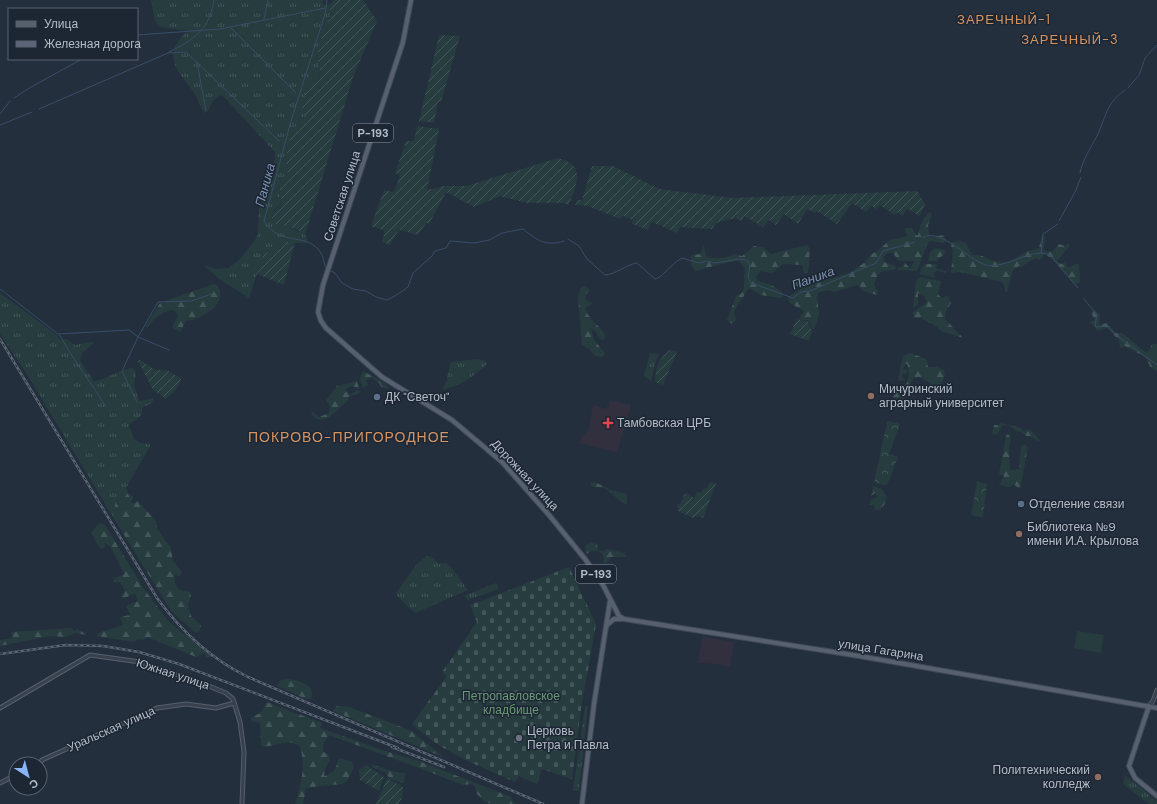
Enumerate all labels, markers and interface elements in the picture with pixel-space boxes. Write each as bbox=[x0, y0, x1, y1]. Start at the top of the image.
legend bbox=[8, 8, 138, 60]
district label: ЗАРЕЧНЫЙ-1 bbox=[957, 11, 1051, 28]
text: Улица bbox=[44, 16, 78, 32]
district label: ЗАРЕЧНЫЙ-3 bbox=[1021, 31, 1119, 48]
text: Железная дорога bbox=[44, 36, 141, 52]
road number: Р-193 bbox=[353, 124, 393, 142]
street label: Советская улица bbox=[320, 148, 364, 243]
water label: Паника bbox=[251, 161, 279, 209]
water label: Паника bbox=[789, 262, 837, 294]
place label: Мичуринский аграрный университет bbox=[879, 381, 1004, 411]
place label: ДК "Светоч" bbox=[385, 389, 450, 405]
marker: Мичуринский аграрный университет bbox=[866, 391, 876, 401]
marker: ДК "Светоч" bbox=[372, 392, 382, 402]
place label: Тамбовская ЦРБ bbox=[617, 415, 711, 431]
marker: Тамбовская ЦРБ bbox=[602, 417, 614, 429]
district label: ПОКРОВО-ПРИГОРОДНОЕ bbox=[248, 428, 450, 446]
street label: Дорожная улица bbox=[488, 436, 562, 514]
place label: Отделение связи bbox=[1029, 496, 1125, 512]
marker: Отделение связи bbox=[1016, 499, 1026, 509]
place label: Библиотека №9 имени И.А. Крылова bbox=[1027, 519, 1139, 549]
marker: Библиотека №9 имени И.А. Крылова bbox=[1014, 529, 1024, 539]
road number: Р-193 bbox=[576, 565, 616, 583]
street label: улица Гагарина bbox=[837, 635, 925, 665]
street label: Южная улица bbox=[134, 655, 212, 693]
park label: Петропавловское кладбище bbox=[462, 688, 560, 718]
street label: Уральская улица bbox=[65, 702, 158, 756]
place label: Церковь Петра и Павла bbox=[527, 723, 609, 753]
marker: Церковь Петра и Павла bbox=[514, 733, 524, 743]
north arrow bbox=[8, 756, 48, 796]
place label: Политехнический колледж bbox=[993, 762, 1090, 792]
marker: Политехнический колледж bbox=[1093, 772, 1103, 782]
text: С bbox=[27, 776, 41, 792]

